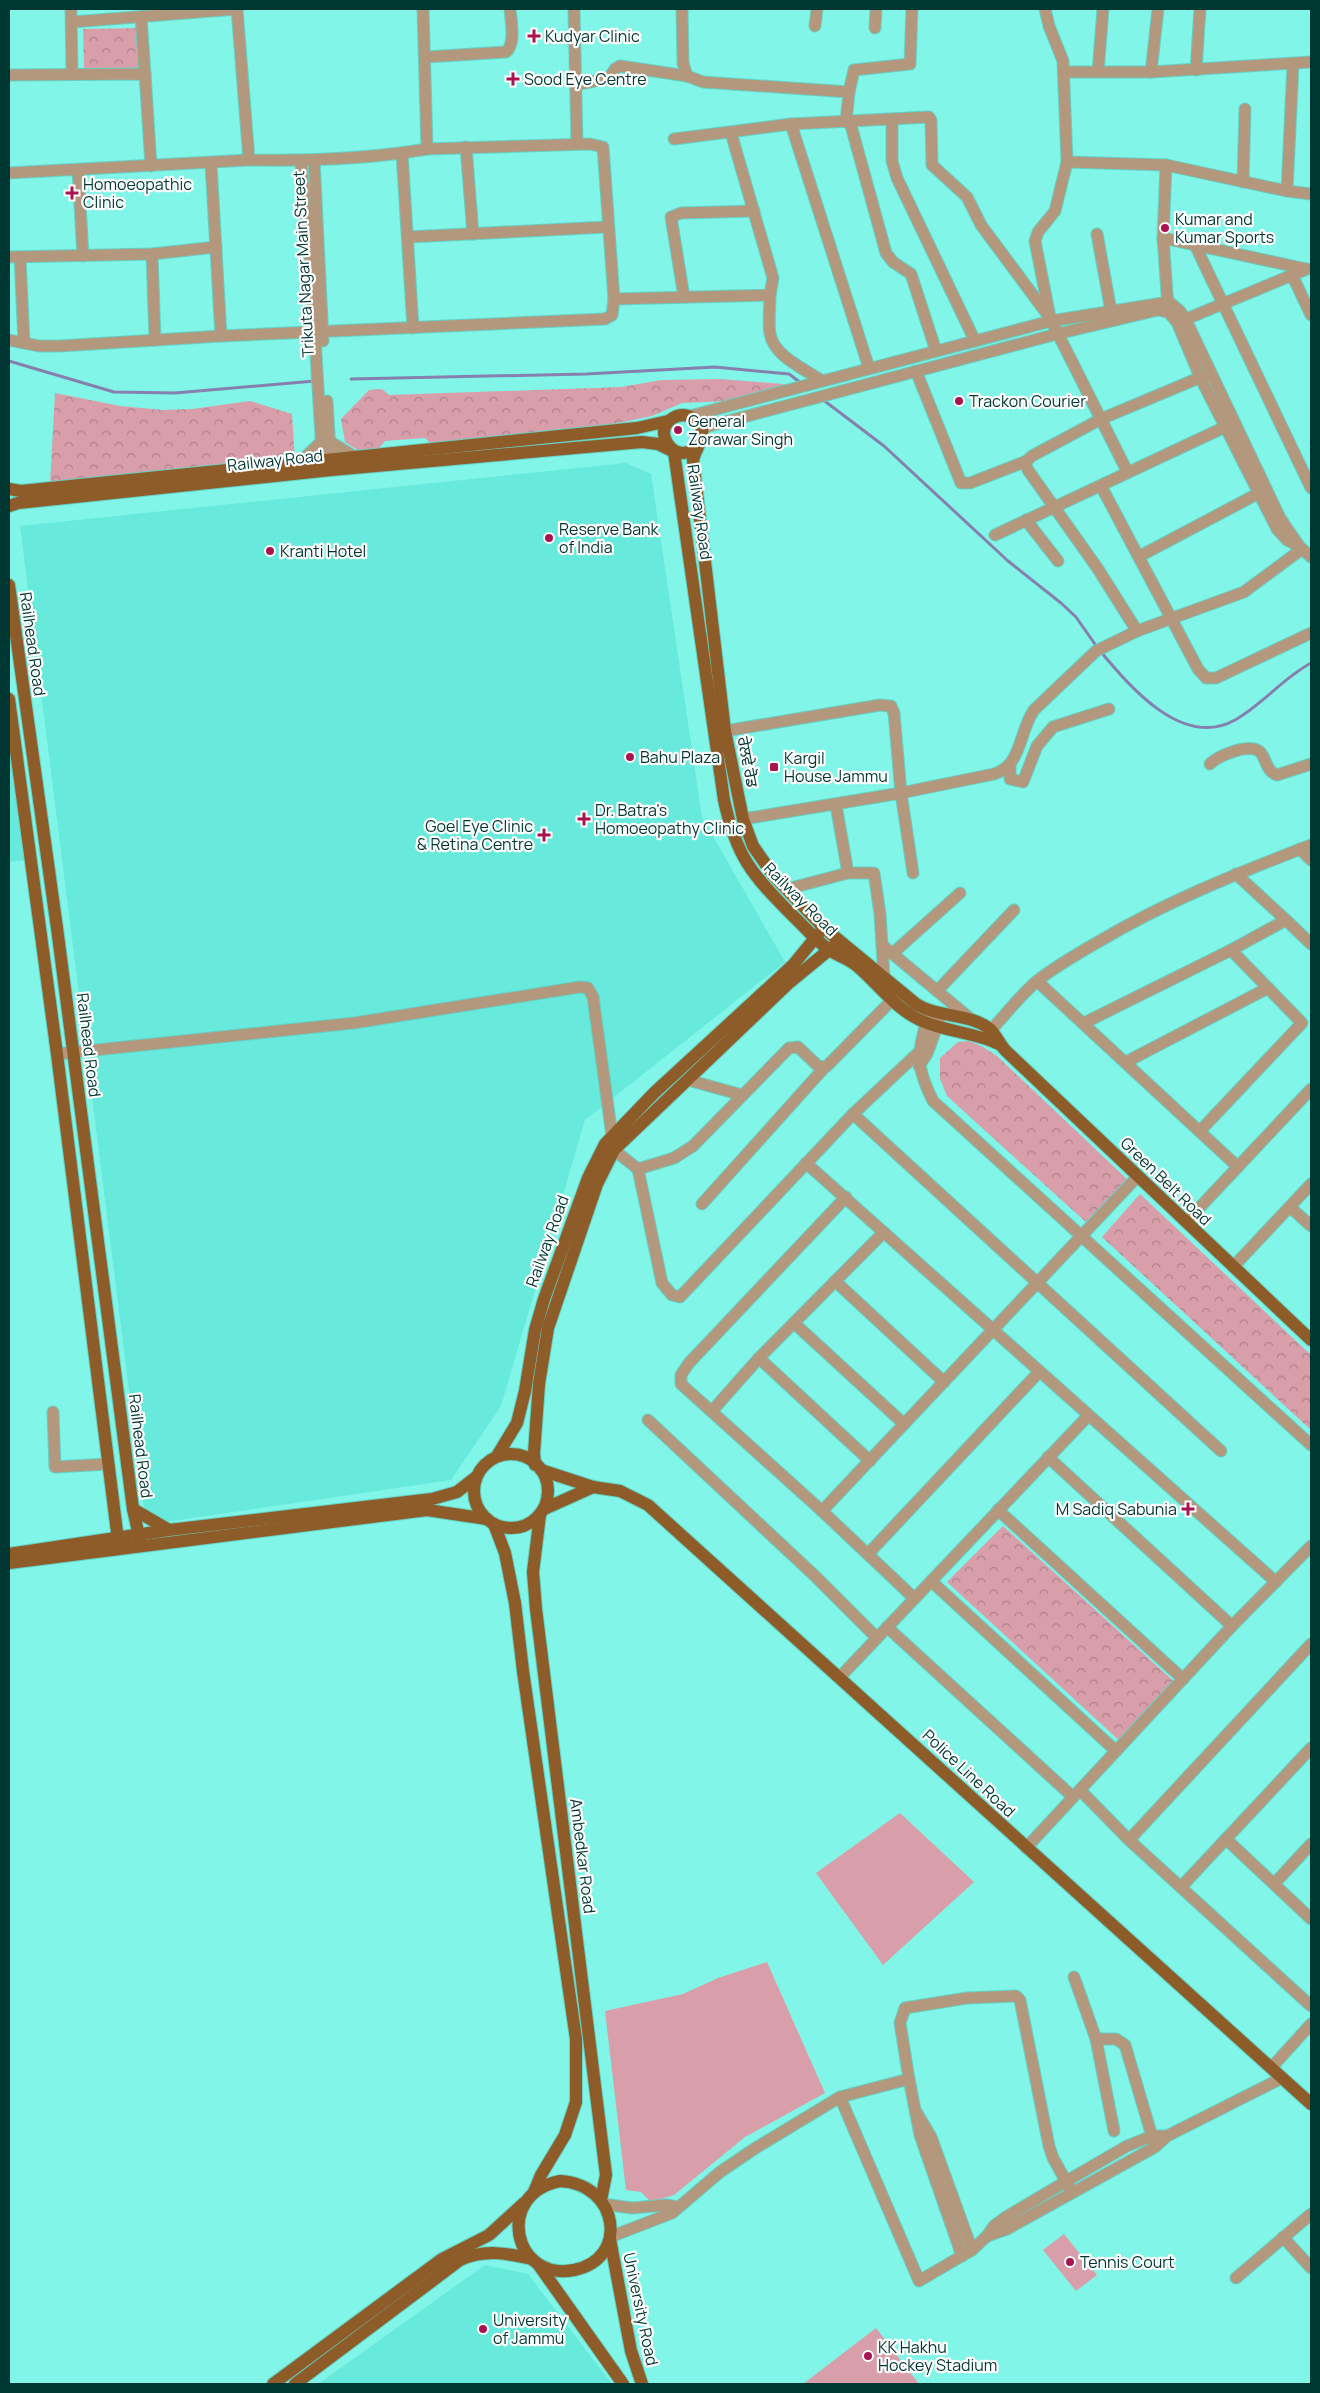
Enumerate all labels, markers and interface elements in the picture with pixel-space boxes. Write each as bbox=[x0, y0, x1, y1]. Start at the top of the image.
place label: Kudyar Clinic bbox=[545, 25, 640, 47]
marker: Kudyar Clinic bbox=[527, 29, 541, 43]
place label: Sood Eye Centre bbox=[524, 68, 647, 90]
marker: Sood Eye Centre bbox=[506, 72, 520, 86]
street label: Trikuta Nagar Main Street bbox=[287, 170, 319, 358]
place label: Homoeopathic Clinic bbox=[83, 173, 192, 213]
marker: Homoeopathic Clinic bbox=[65, 186, 79, 200]
place label: Kumar and Kumar Sports bbox=[1175, 208, 1274, 248]
marker: Kumar and Kumar Sports bbox=[1159, 222, 1171, 234]
place label: Trackon Courier bbox=[969, 390, 1086, 412]
marker: Trackon Courier bbox=[953, 395, 965, 407]
place label: General Zorawar Singh bbox=[688, 410, 793, 450]
marker: General Zorawar Singh bbox=[672, 424, 684, 436]
street label: Railway Road bbox=[226, 444, 324, 476]
street label: Railway Road bbox=[682, 463, 718, 561]
place label: Reserve Bank of India bbox=[559, 518, 660, 558]
marker: Reserve Bank of India bbox=[543, 532, 555, 544]
place label: Kranti Hotel bbox=[280, 540, 366, 562]
marker: Kranti Hotel bbox=[264, 545, 276, 557]
street label: Railhead Road bbox=[15, 591, 51, 697]
street label: ਰੇਲਵੇ ਰੋਡ bbox=[732, 734, 764, 790]
place label: Bahu Plaza bbox=[640, 746, 720, 768]
place label: Kargil House Jammu bbox=[784, 747, 888, 787]
marker: Bahu Plaza bbox=[624, 751, 636, 763]
marker: Kargil House Jammu bbox=[768, 761, 780, 773]
place label: Dr. Batra's Homoeopathy Clinic bbox=[595, 799, 744, 839]
marker: Dr. Batra's Homoeopathy Clinic bbox=[577, 812, 591, 826]
place label: Goel Eye Clinic & Retina Centre bbox=[417, 815, 533, 855]
marker: Goel Eye Clinic & Retina Centre bbox=[537, 828, 551, 842]
street label: Railway Road bbox=[759, 857, 843, 941]
street label: Railhead Road bbox=[72, 992, 106, 1098]
street label: Green Belt Road bbox=[1116, 1132, 1216, 1230]
street label: Railway Road bbox=[520, 1192, 574, 1290]
street label: Railhead Road bbox=[124, 1393, 158, 1499]
place label: M Sadiq Sabunia bbox=[1056, 1498, 1177, 1520]
marker: M Sadiq Sabunia bbox=[1181, 1502, 1195, 1516]
street label: Police Line Road bbox=[918, 1724, 1020, 1822]
street label: Ambedkar Road bbox=[565, 1797, 601, 1915]
street label: University Road bbox=[618, 2250, 664, 2368]
place label: Tennis Court bbox=[1080, 2251, 1174, 2273]
marker: Tennis Court bbox=[1064, 2256, 1076, 2268]
place label: University of Jammu bbox=[493, 2309, 567, 2349]
marker: University of Jammu bbox=[477, 2323, 489, 2335]
place label: KK Hakhu Hockey Stadium bbox=[878, 2336, 997, 2376]
marker: KK Hakhu Hockey Stadium bbox=[862, 2350, 874, 2362]

